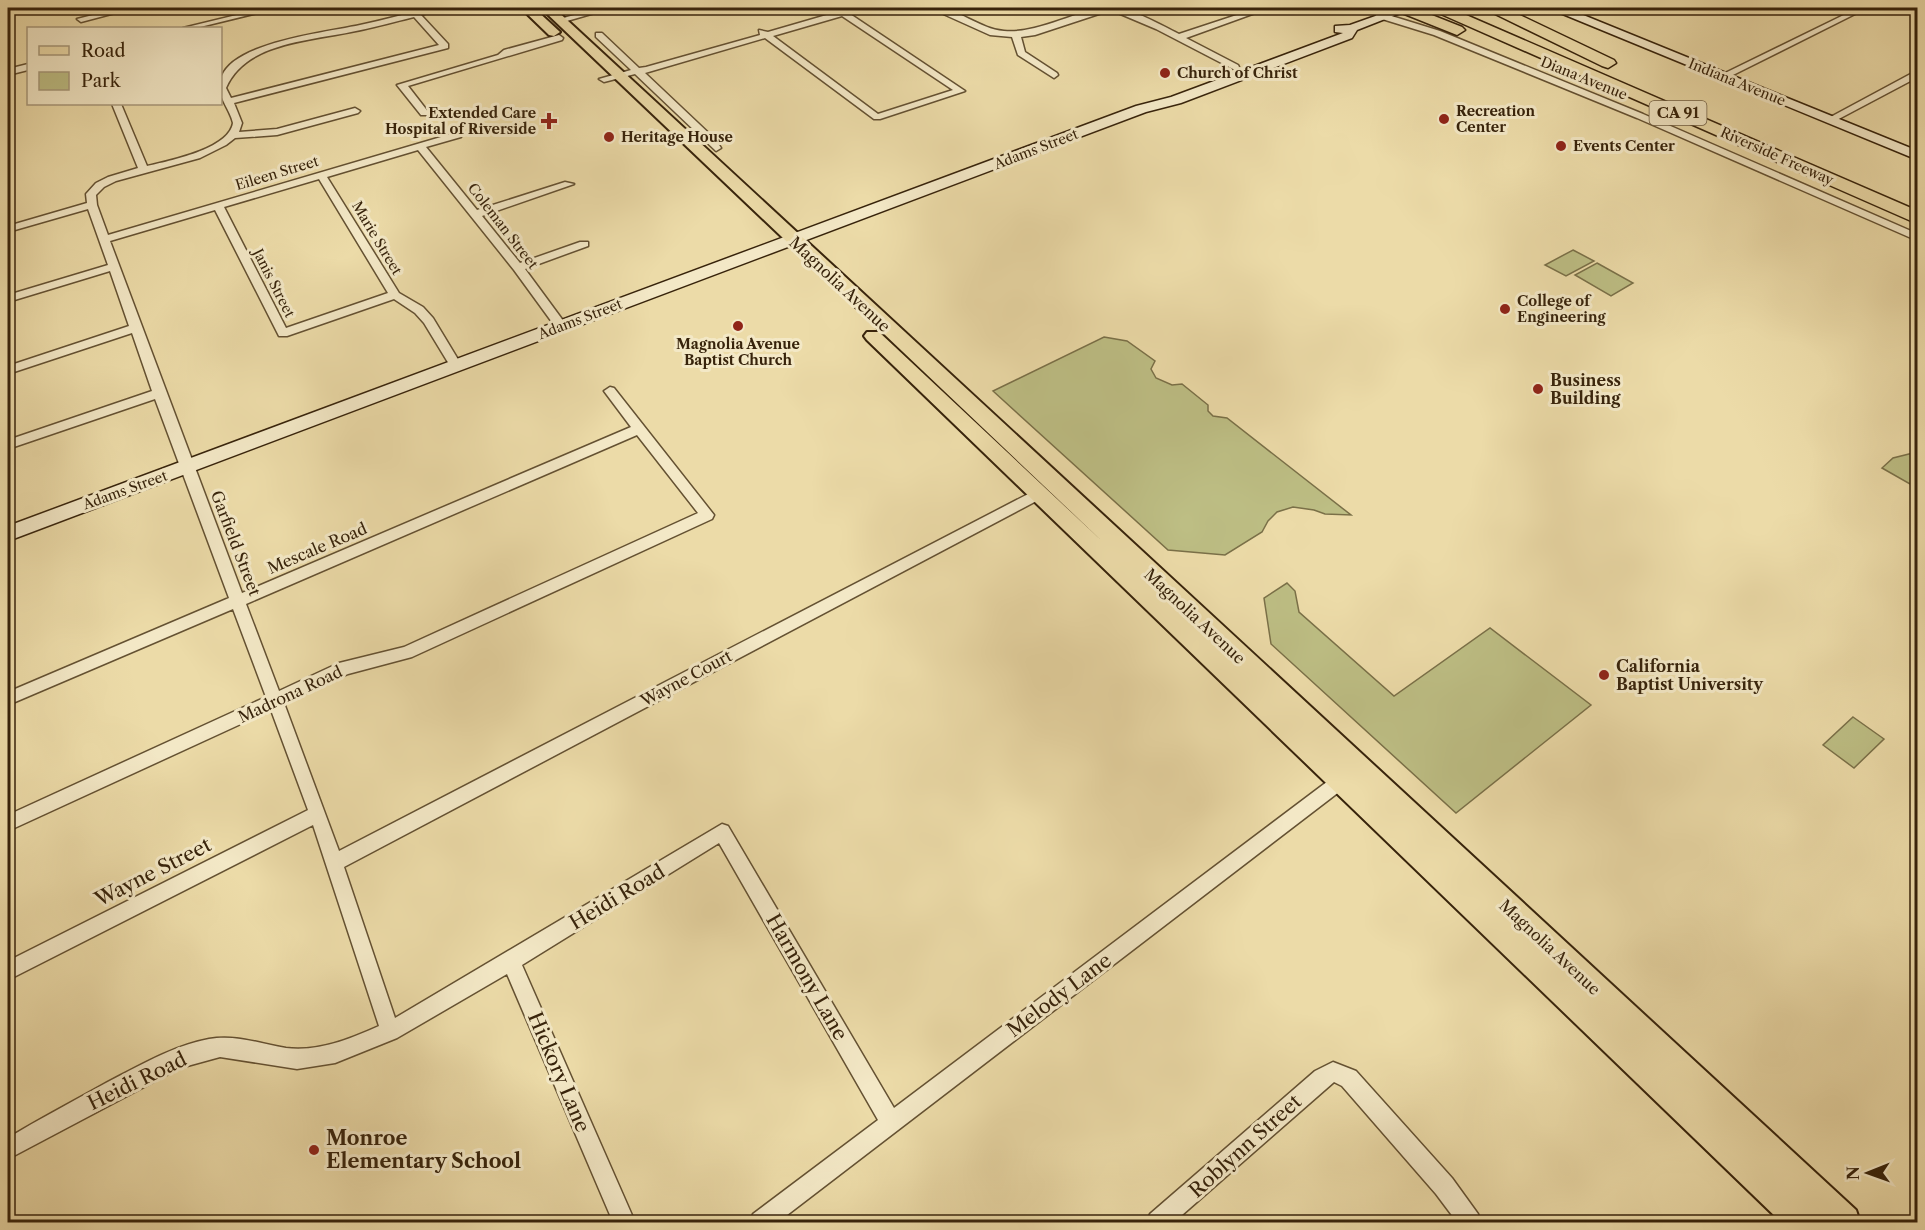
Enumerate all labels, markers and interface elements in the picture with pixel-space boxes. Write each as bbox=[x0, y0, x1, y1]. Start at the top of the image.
legend bbox=[27, 27, 222, 105]
text: Road bbox=[81, 40, 126, 62]
street label: Diana Avenue bbox=[1538, 52, 1630, 104]
street label: Indiana Avenue bbox=[1686, 54, 1788, 110]
place label: Church of Christ bbox=[1177, 64, 1298, 82]
marker: Church of Christ bbox=[1158, 66, 1172, 80]
text: Park bbox=[81, 70, 122, 92]
road number: CA 91 bbox=[1650, 101, 1706, 125]
place label: Recreation Center bbox=[1456, 102, 1535, 136]
place label: Extended Care Hospital of Riverside bbox=[385, 104, 536, 138]
marker: Extended Care Hospital of Riverside bbox=[540, 112, 558, 130]
marker: Recreation Center bbox=[1437, 112, 1451, 126]
street label: Riverside Freeway bbox=[1718, 123, 1837, 189]
street label: Adams Street bbox=[990, 125, 1081, 174]
place label: Heritage House bbox=[621, 128, 733, 146]
marker: Heritage House bbox=[602, 130, 616, 144]
place label: Events Center bbox=[1573, 137, 1675, 155]
marker: Events Center bbox=[1554, 139, 1568, 153]
street label: Eileen Street bbox=[233, 152, 321, 194]
street label: Coleman Street bbox=[464, 179, 542, 273]
street label: Marie Street bbox=[348, 198, 406, 278]
street label: Magnolia Avenue bbox=[785, 232, 895, 336]
street label: Janis Street bbox=[248, 244, 299, 320]
place label: College of Engineering bbox=[1517, 292, 1607, 326]
street label: Adams Street bbox=[534, 295, 625, 344]
marker: College of Engineering bbox=[1498, 302, 1512, 316]
marker: Magnolia Avenue Baptist Church bbox=[731, 319, 745, 333]
place label: Magnolia Avenue Baptist Church bbox=[676, 335, 800, 369]
place label: Business Building bbox=[1550, 370, 1621, 408]
marker: Business Building bbox=[1531, 382, 1545, 396]
street label: Adams Street bbox=[79, 466, 170, 514]
street label: Garfield Street bbox=[207, 487, 265, 599]
street label: Mescale Road bbox=[264, 518, 370, 578]
street label: Magnolia Avenue bbox=[1140, 564, 1250, 668]
street label: Wayne Court bbox=[636, 645, 735, 711]
place label: California Baptist University bbox=[1616, 656, 1764, 694]
street label: Madrona Road bbox=[235, 661, 346, 727]
marker: California Baptist University bbox=[1597, 668, 1611, 682]
street label: Wayne Street bbox=[90, 832, 215, 912]
street label: Heidi Road bbox=[565, 859, 669, 935]
street label: Magnolia Avenue bbox=[1495, 895, 1605, 999]
street label: Harmony Lane bbox=[761, 909, 853, 1045]
street label: Melody Lane bbox=[1002, 948, 1116, 1042]
street label: Hickory Lane bbox=[523, 1008, 595, 1136]
street label: Heidi Road bbox=[84, 1047, 190, 1115]
street label: Roblynn Street bbox=[1184, 1089, 1306, 1203]
place label: Monroe Elementary School bbox=[326, 1126, 521, 1173]
marker: Monroe Elementary School bbox=[307, 1143, 321, 1157]
north arrow bbox=[1838, 1143, 1898, 1203]
text: N bbox=[1843, 1166, 1863, 1180]

